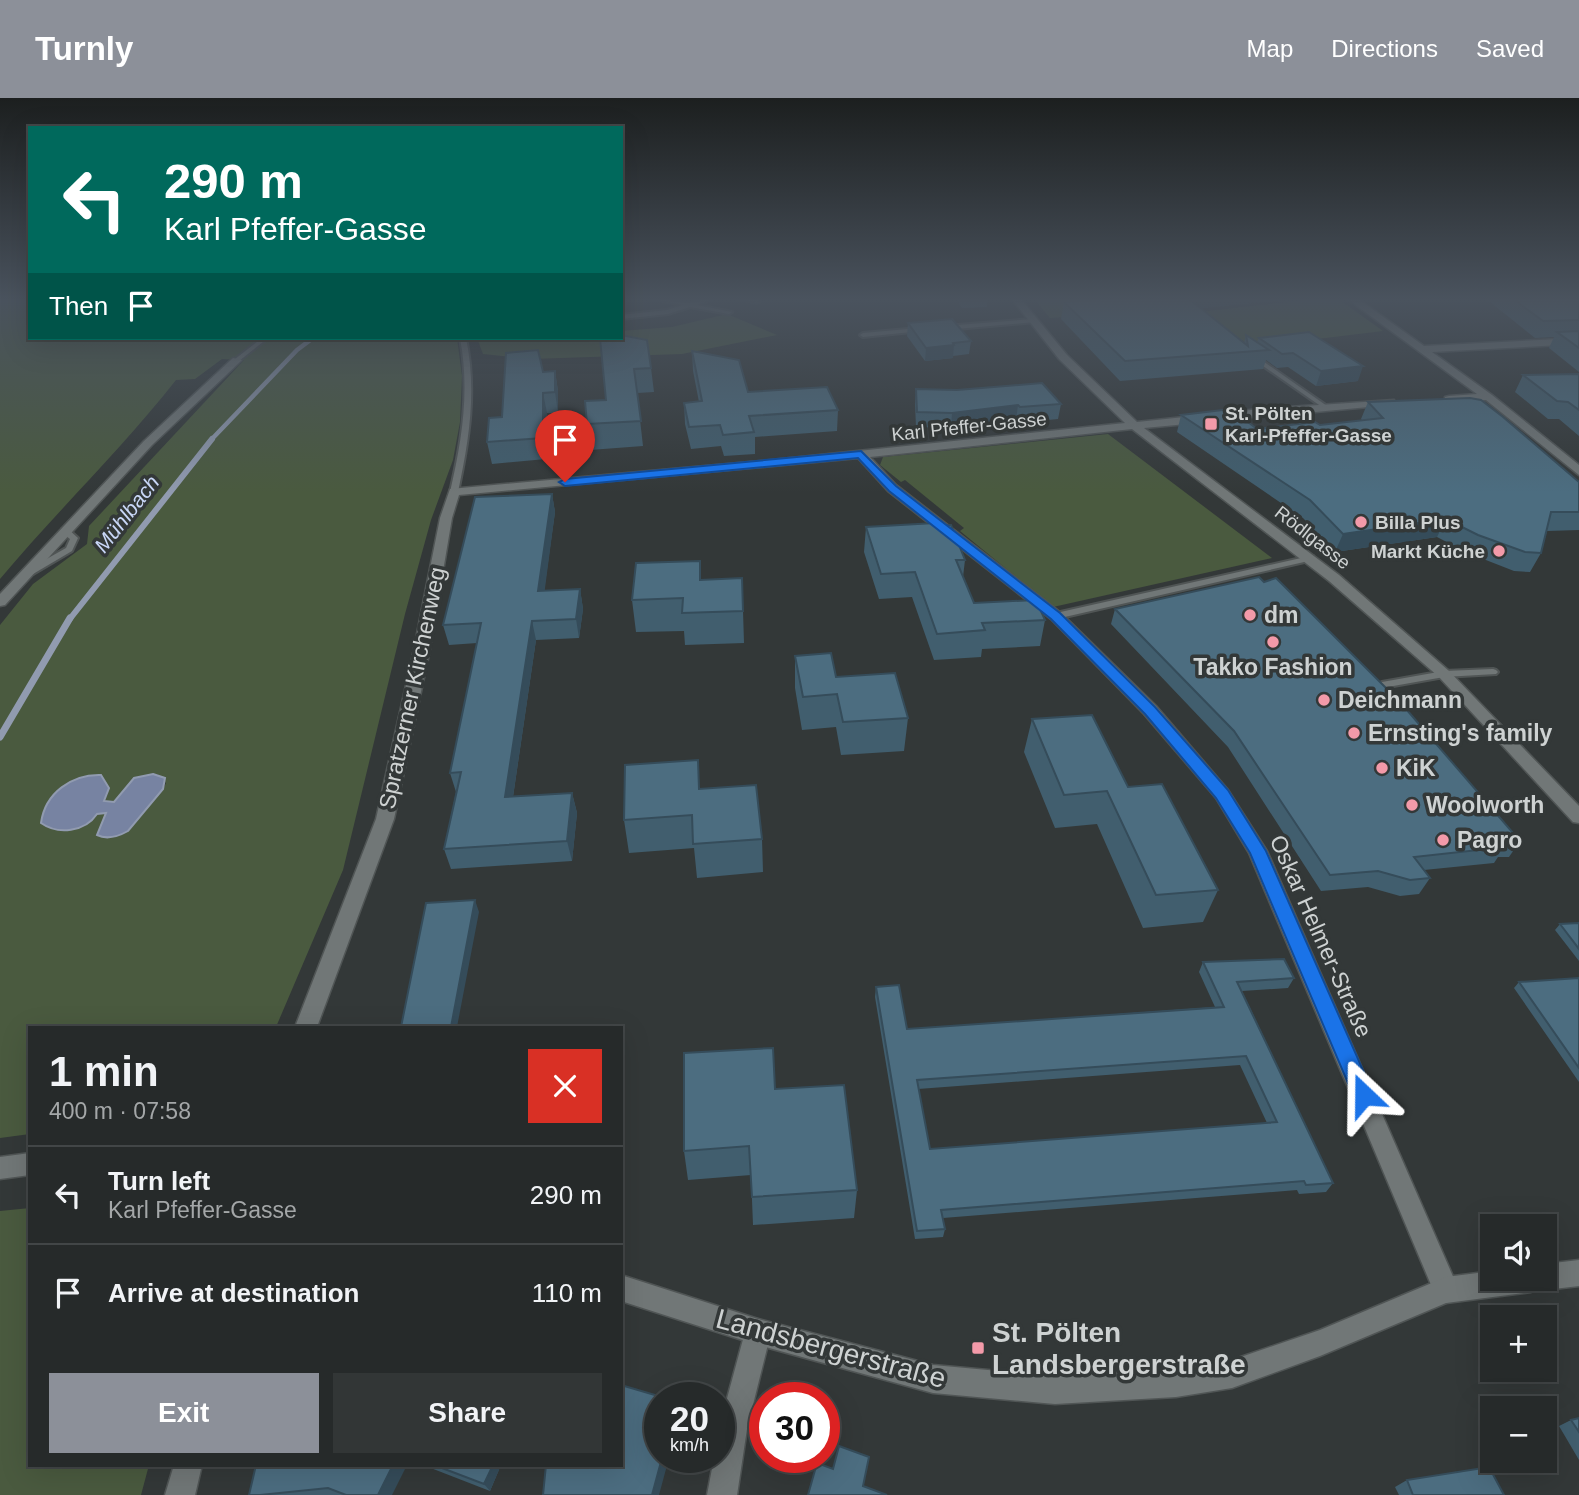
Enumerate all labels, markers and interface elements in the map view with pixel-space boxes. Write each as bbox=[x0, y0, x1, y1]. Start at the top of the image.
text: Turnly bbox=[35, 30, 133, 67]
text: Map bbox=[1247, 35, 1293, 62]
text: Directions bbox=[1331, 35, 1438, 62]
text: Saved bbox=[1476, 35, 1544, 62]
icon: left bbox=[49, 154, 140, 245]
text: 290 m bbox=[164, 154, 303, 208]
text: Karl Pfeffer-Gasse bbox=[164, 211, 427, 247]
icon: arrive bbox=[122, 287, 160, 325]
text: Then bbox=[49, 291, 108, 321]
place label: St. Pölten Karl-Pfeffer-Gasse bbox=[1225, 403, 1392, 446]
street label: Karl Pfeffer-Gasse bbox=[890, 408, 1048, 445]
pin bbox=[535, 410, 595, 482]
marker: St. Pölten Karl-Pfeffer-Gasse bbox=[1203, 416, 1219, 432]
icon: arrive bbox=[546, 421, 584, 459]
water label: Mühlbach bbox=[90, 471, 164, 557]
street label: Rödlgasse bbox=[1271, 501, 1355, 573]
place label: Billa Plus bbox=[1375, 512, 1461, 533]
marker: Billa Plus bbox=[1353, 514, 1369, 530]
place label: Markt Küche bbox=[1371, 541, 1485, 562]
marker: Markt Küche bbox=[1491, 543, 1507, 559]
street label: Spratzerner Kirchenweg bbox=[374, 565, 450, 811]
place label: dm bbox=[1264, 602, 1299, 628]
marker: dm bbox=[1242, 607, 1258, 623]
marker: Takko Fashion bbox=[1265, 634, 1281, 650]
place label: Takko Fashion bbox=[1193, 654, 1353, 680]
place label: Deichmann bbox=[1338, 687, 1462, 713]
marker: Deichmann bbox=[1316, 692, 1332, 708]
place label: Ernsting's family bbox=[1368, 720, 1553, 746]
marker: Ernsting's family bbox=[1346, 725, 1362, 741]
place label: KiK bbox=[1396, 755, 1436, 781]
marker: KiK bbox=[1374, 760, 1390, 776]
place label: Woolworth bbox=[1426, 792, 1544, 818]
marker: Woolworth bbox=[1404, 797, 1420, 813]
place label: Pagro bbox=[1457, 827, 1522, 853]
street label: Oskar Helmer-Straße bbox=[1265, 831, 1377, 1041]
marker: Pagro bbox=[1435, 832, 1451, 848]
text: 1 min bbox=[49, 1048, 159, 1095]
button: close bbox=[528, 1049, 602, 1123]
position arrow bbox=[1327, 1058, 1401, 1132]
text: 400 m · 07:58 bbox=[49, 1098, 191, 1124]
text: Turn left bbox=[108, 1166, 210, 1196]
icon: left bbox=[49, 1176, 87, 1214]
text: 290 m bbox=[530, 1180, 602, 1210]
text: Karl Pfeffer-Gasse bbox=[108, 1197, 297, 1223]
map controls bbox=[1480, 1214, 1557, 1473]
button: sound bbox=[1480, 1214, 1557, 1291]
icon: arrive bbox=[49, 1274, 87, 1312]
text: Arrive at destination bbox=[108, 1278, 359, 1308]
text: 110 m bbox=[532, 1278, 602, 1308]
street label: Landsbergerstraße bbox=[713, 1303, 949, 1394]
button: + bbox=[1480, 1305, 1557, 1382]
place label: St. Pölten Landsbergerstraße bbox=[992, 1317, 1246, 1380]
marker: St. Pölten Landsbergerstraße bbox=[970, 1340, 986, 1356]
button: Exit bbox=[49, 1373, 319, 1453]
button: Share bbox=[333, 1373, 602, 1453]
speed limit sign: 30 bbox=[749, 1382, 840, 1473]
button: − bbox=[1480, 1396, 1557, 1473]
text: 20 bbox=[670, 1399, 709, 1438]
text: km/h bbox=[670, 1435, 709, 1455]

